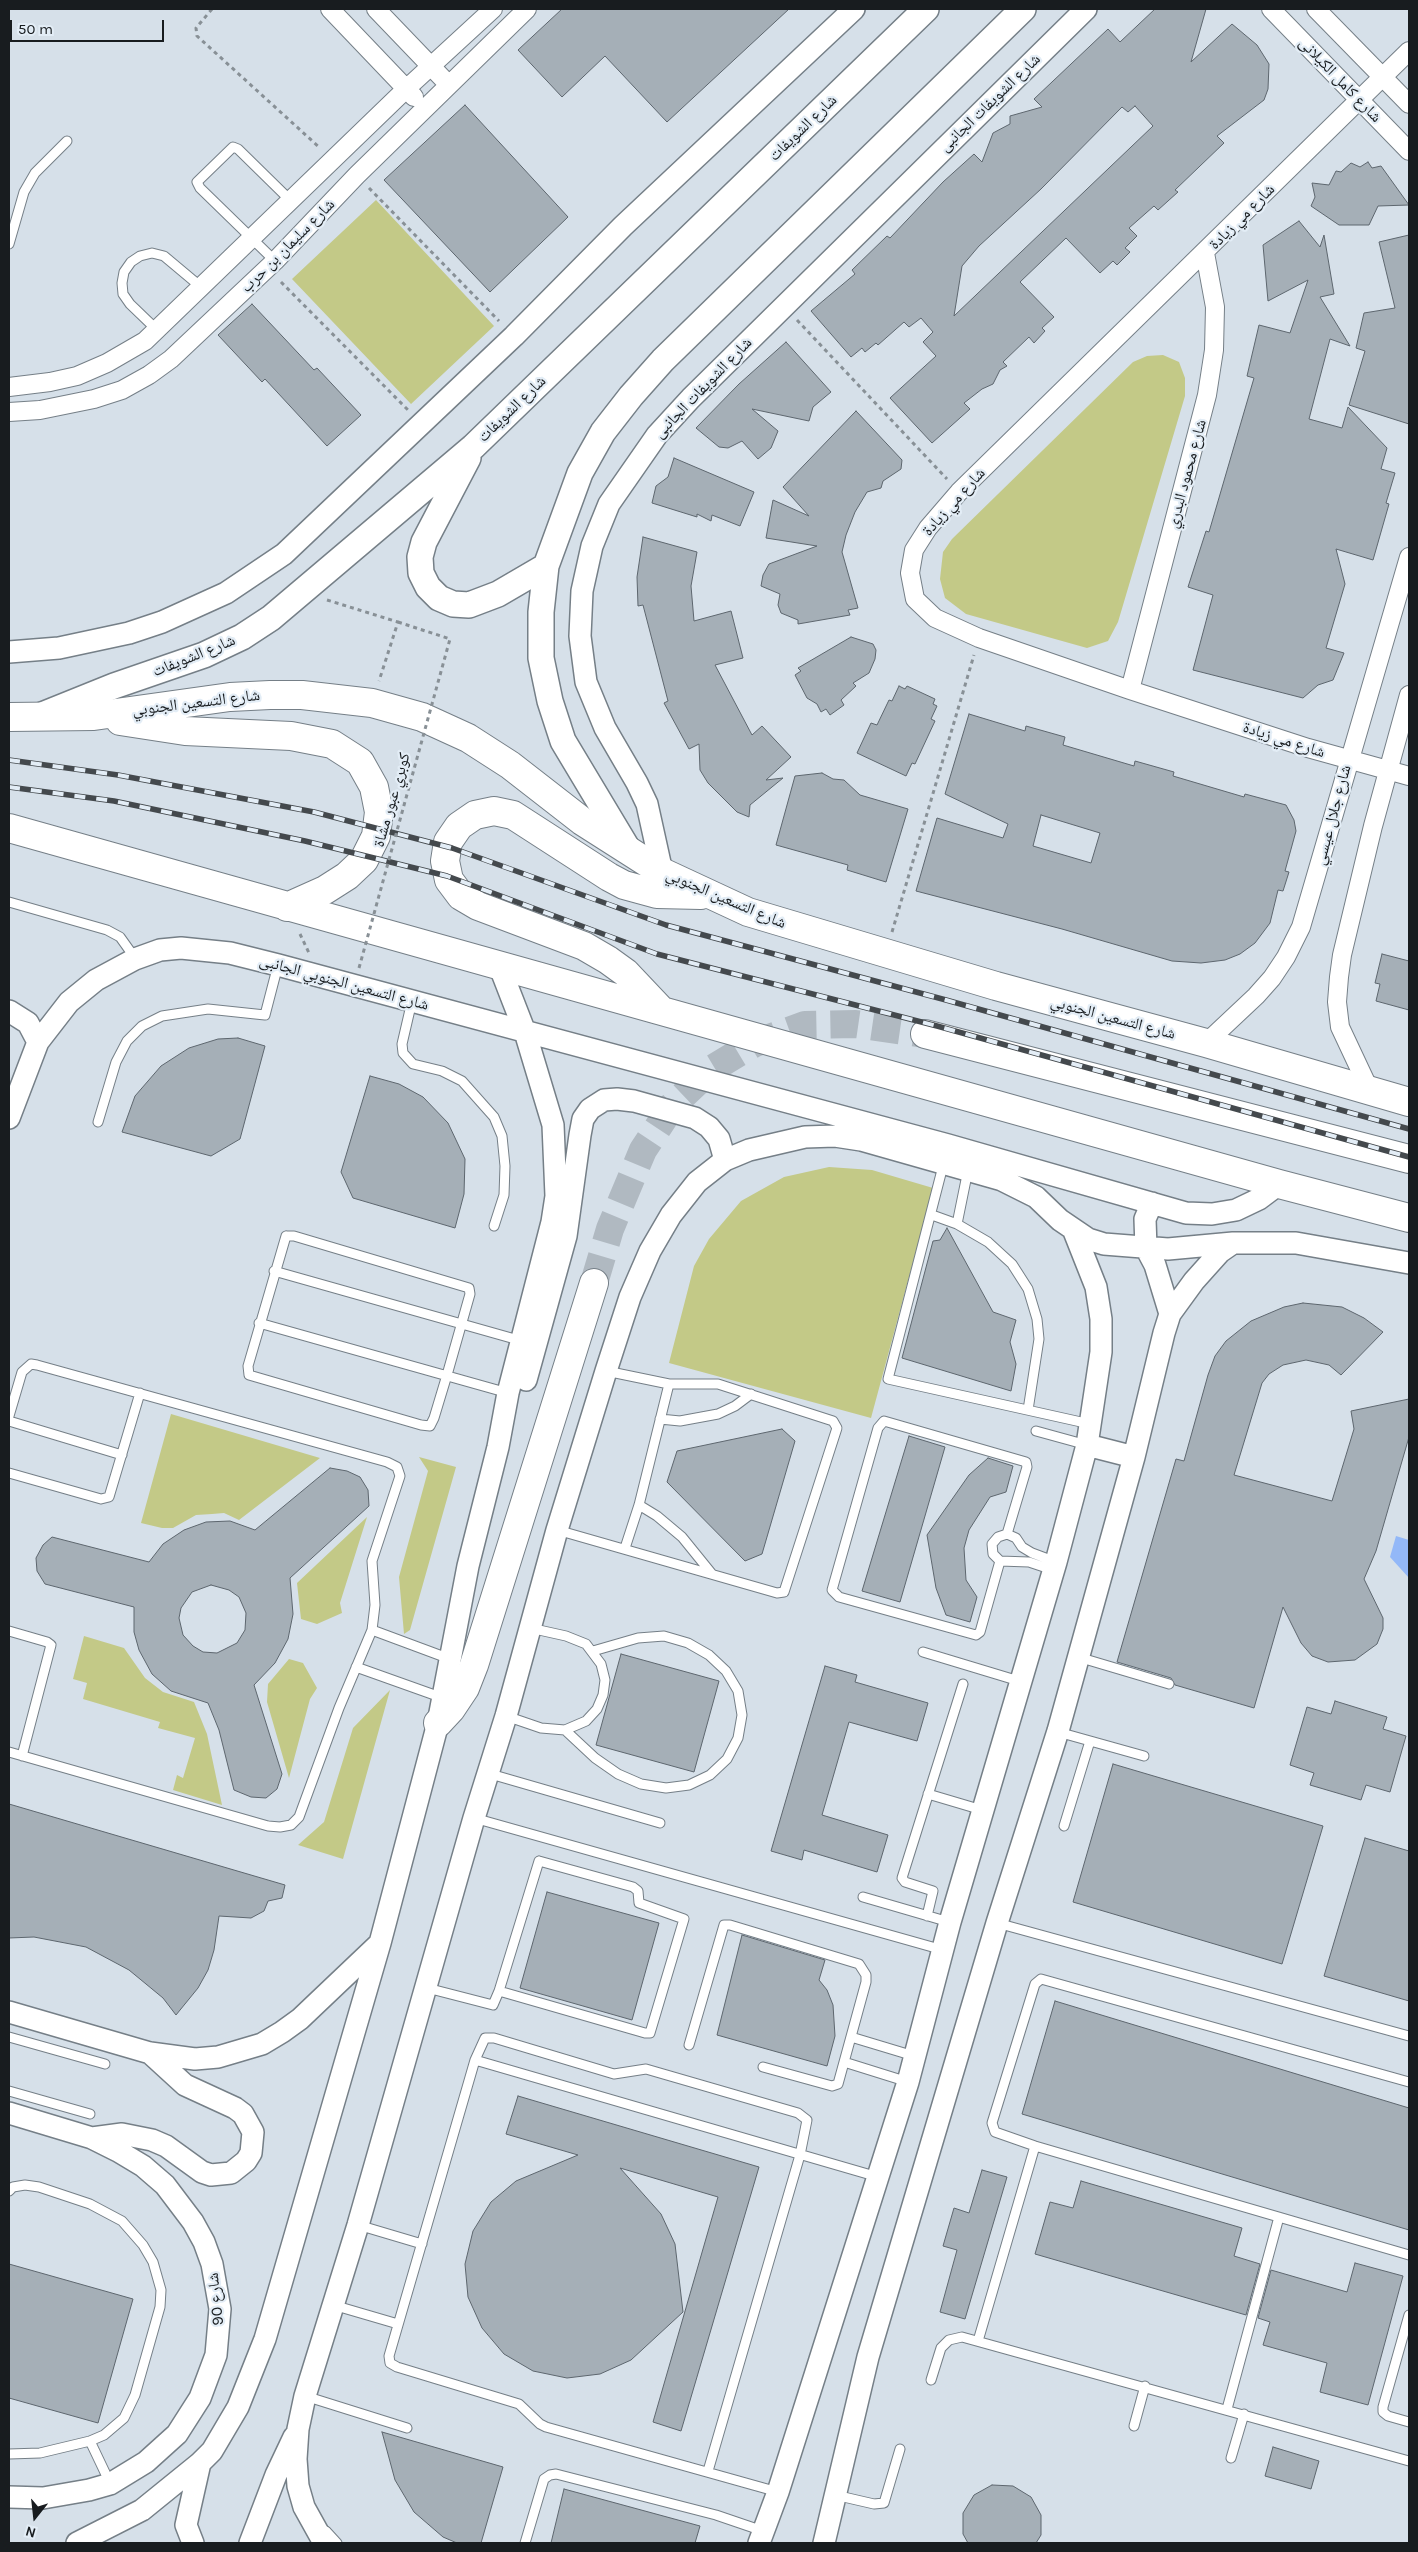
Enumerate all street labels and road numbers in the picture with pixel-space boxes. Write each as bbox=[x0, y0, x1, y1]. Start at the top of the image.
street label: شارع كامل الكيلانى bbox=[1295, 33, 1385, 127]
street label: شارع الشويفات الجانبى bbox=[935, 50, 1045, 156]
street label: شارع الشويفات bbox=[765, 91, 841, 165]
street label: شارع مي زيادة bbox=[1205, 180, 1279, 254]
street label: شارع سليمان بن حرب bbox=[237, 195, 339, 297]
street label: شارع الشويفات الجانبى bbox=[650, 333, 756, 443]
street label: شارع الشويفات bbox=[474, 372, 550, 446]
street label: شارع محمود البدري bbox=[1163, 417, 1211, 531]
street label: شارع مي زيادة bbox=[918, 464, 990, 540]
street label: شارع الشويفات bbox=[150, 631, 238, 681]
street label: شارع التسعين الجنوبي bbox=[131, 686, 261, 720]
street label: شارع مي زيادة bbox=[1241, 718, 1327, 762]
street label: كوبري عبور مشاة bbox=[369, 751, 415, 849]
street label: شارع جلال عيسي bbox=[1310, 763, 1356, 867]
street label: شارع التسعين الجنوبي bbox=[663, 865, 789, 933]
street label: شارع التسعين الجنوبي الجانبى bbox=[257, 951, 431, 1015]
street label: شارع التسعين الجنوبي bbox=[1048, 992, 1178, 1044]
street label: شارع 90 bbox=[204, 2272, 228, 2326]

